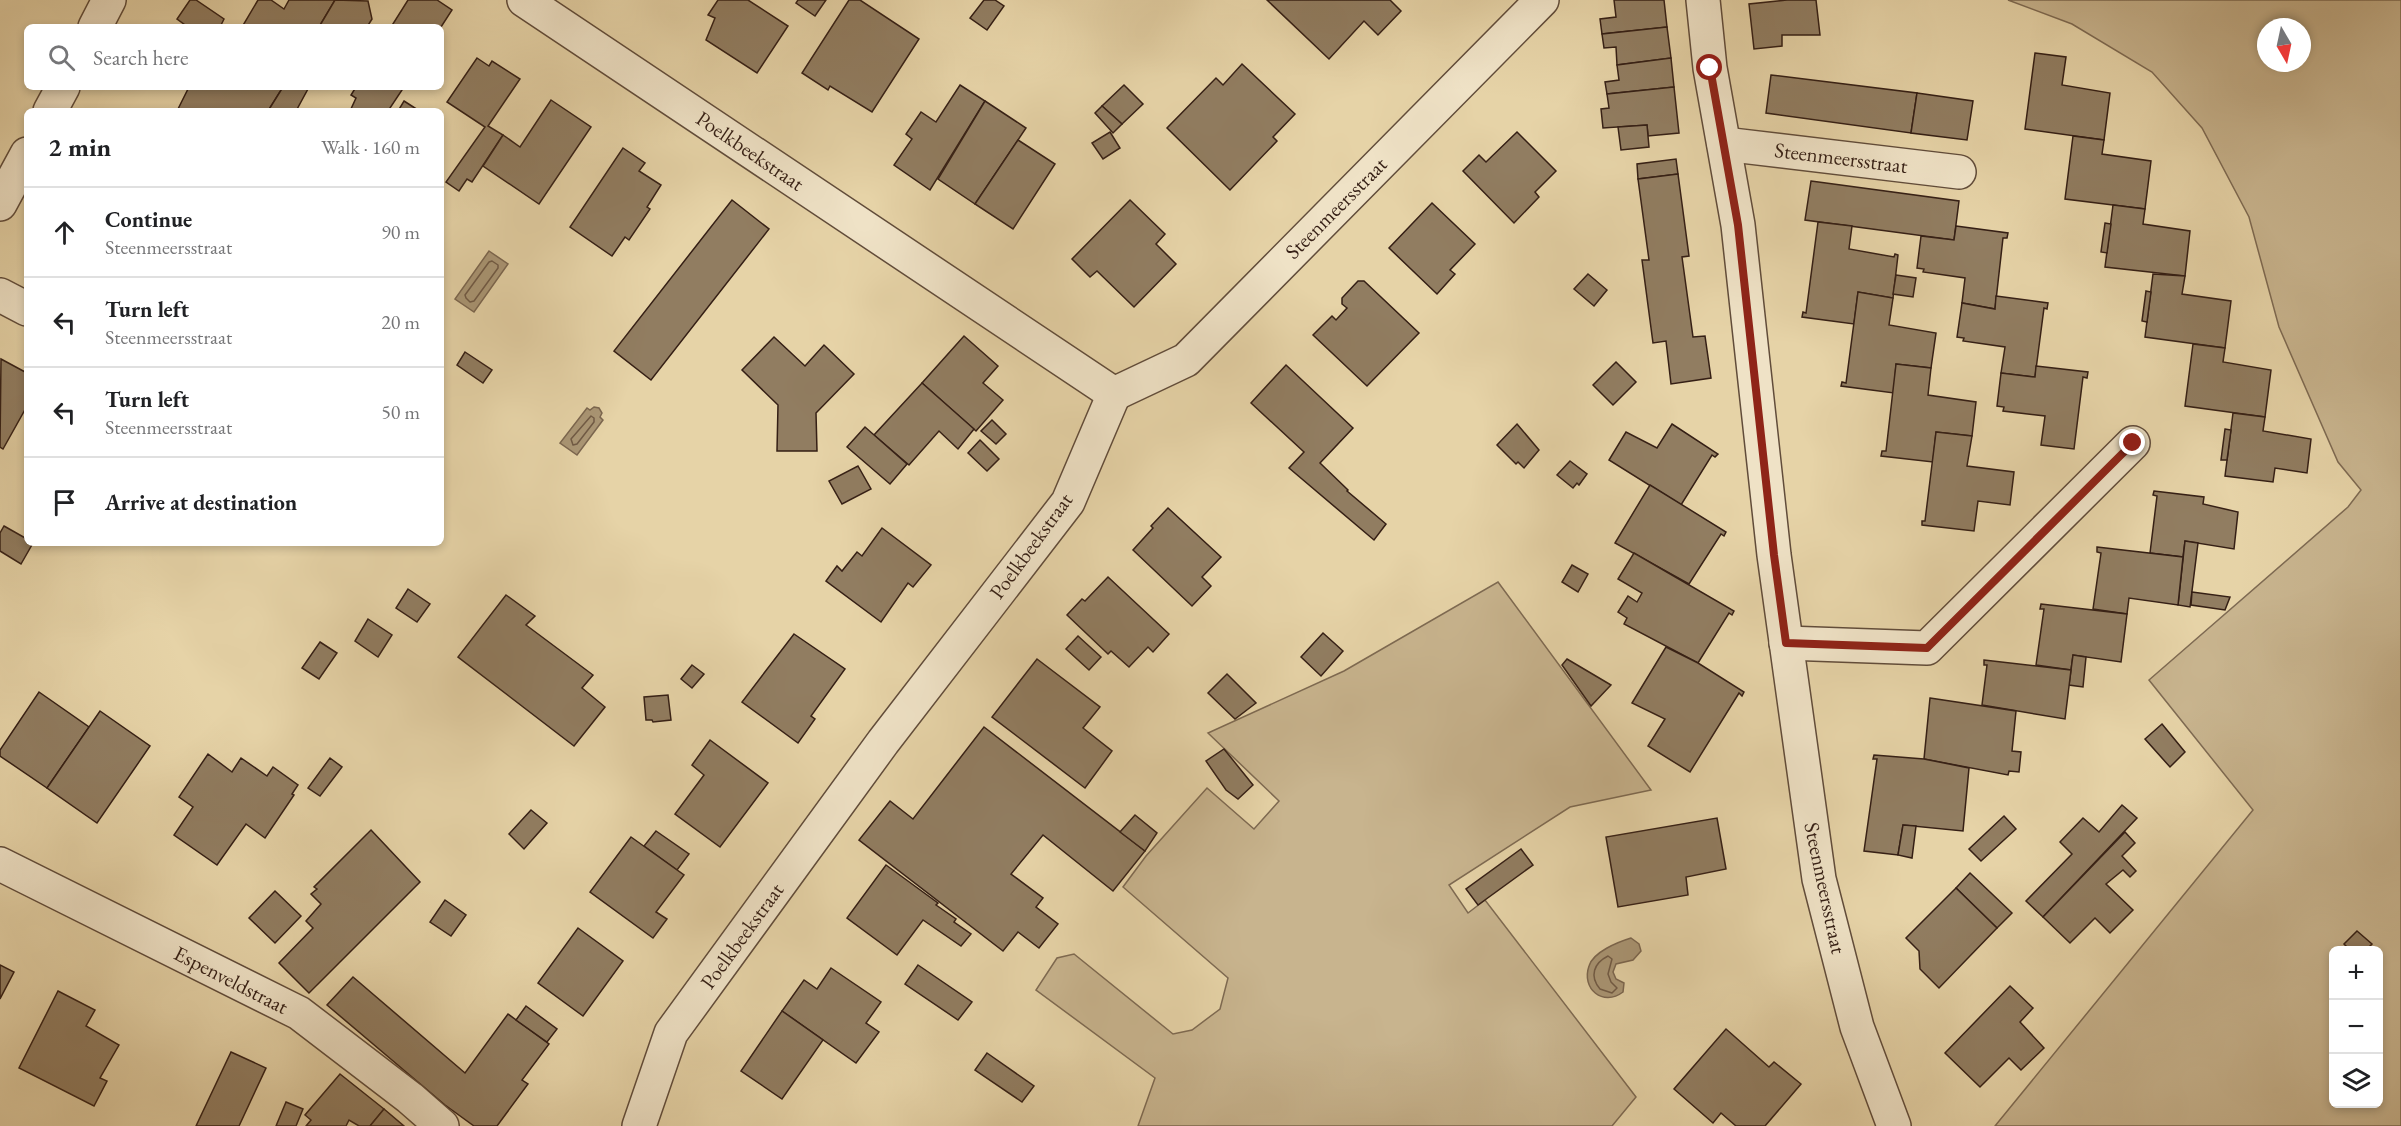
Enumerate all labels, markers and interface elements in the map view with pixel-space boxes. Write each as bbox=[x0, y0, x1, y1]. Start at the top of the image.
north arrow bbox=[2257, 18, 2311, 72]
search box bbox=[24, 24, 444, 90]
icon: search bbox=[45, 41, 78, 74]
text: Search here bbox=[93, 43, 188, 72]
route start bbox=[1696, 54, 1722, 80]
street label: Poelkbeekstraat bbox=[691, 105, 810, 197]
text: 2 min bbox=[48, 130, 111, 164]
text: Walk · 160 m bbox=[321, 134, 420, 160]
street label: Steenmeersstraat bbox=[1773, 136, 1909, 179]
street label: Steenmeersstraat bbox=[1279, 151, 1393, 264]
text: Continue bbox=[105, 205, 192, 234]
icon: ahead bbox=[48, 216, 81, 249]
text: 90 m bbox=[381, 219, 420, 245]
text: Steenmeersstraat bbox=[105, 234, 232, 260]
text: Turn left bbox=[105, 295, 189, 324]
icon: left bbox=[48, 306, 81, 339]
text: 20 m bbox=[381, 309, 420, 335]
text: Steenmeersstraat bbox=[105, 324, 232, 350]
text: Turn left bbox=[105, 385, 189, 414]
icon: left bbox=[48, 396, 81, 429]
text: 50 m bbox=[381, 399, 420, 425]
text: Steenmeersstraat bbox=[105, 414, 232, 440]
route end bbox=[2119, 429, 2145, 455]
icon: arrive bbox=[48, 486, 81, 519]
street label: Poelkbeekstraat bbox=[983, 487, 1078, 604]
text: Arrive at destination bbox=[105, 488, 297, 517]
street label: Steenmeersstraat bbox=[1798, 820, 1853, 956]
street label: Poelkbeekstraat bbox=[694, 877, 789, 994]
street label: Espenveldstraat bbox=[170, 939, 293, 1020]
map controls bbox=[2329, 946, 2383, 1108]
button: + bbox=[2329, 946, 2383, 1000]
button: − bbox=[2329, 1000, 2383, 1054]
button: layers bbox=[2329, 1054, 2383, 1108]

